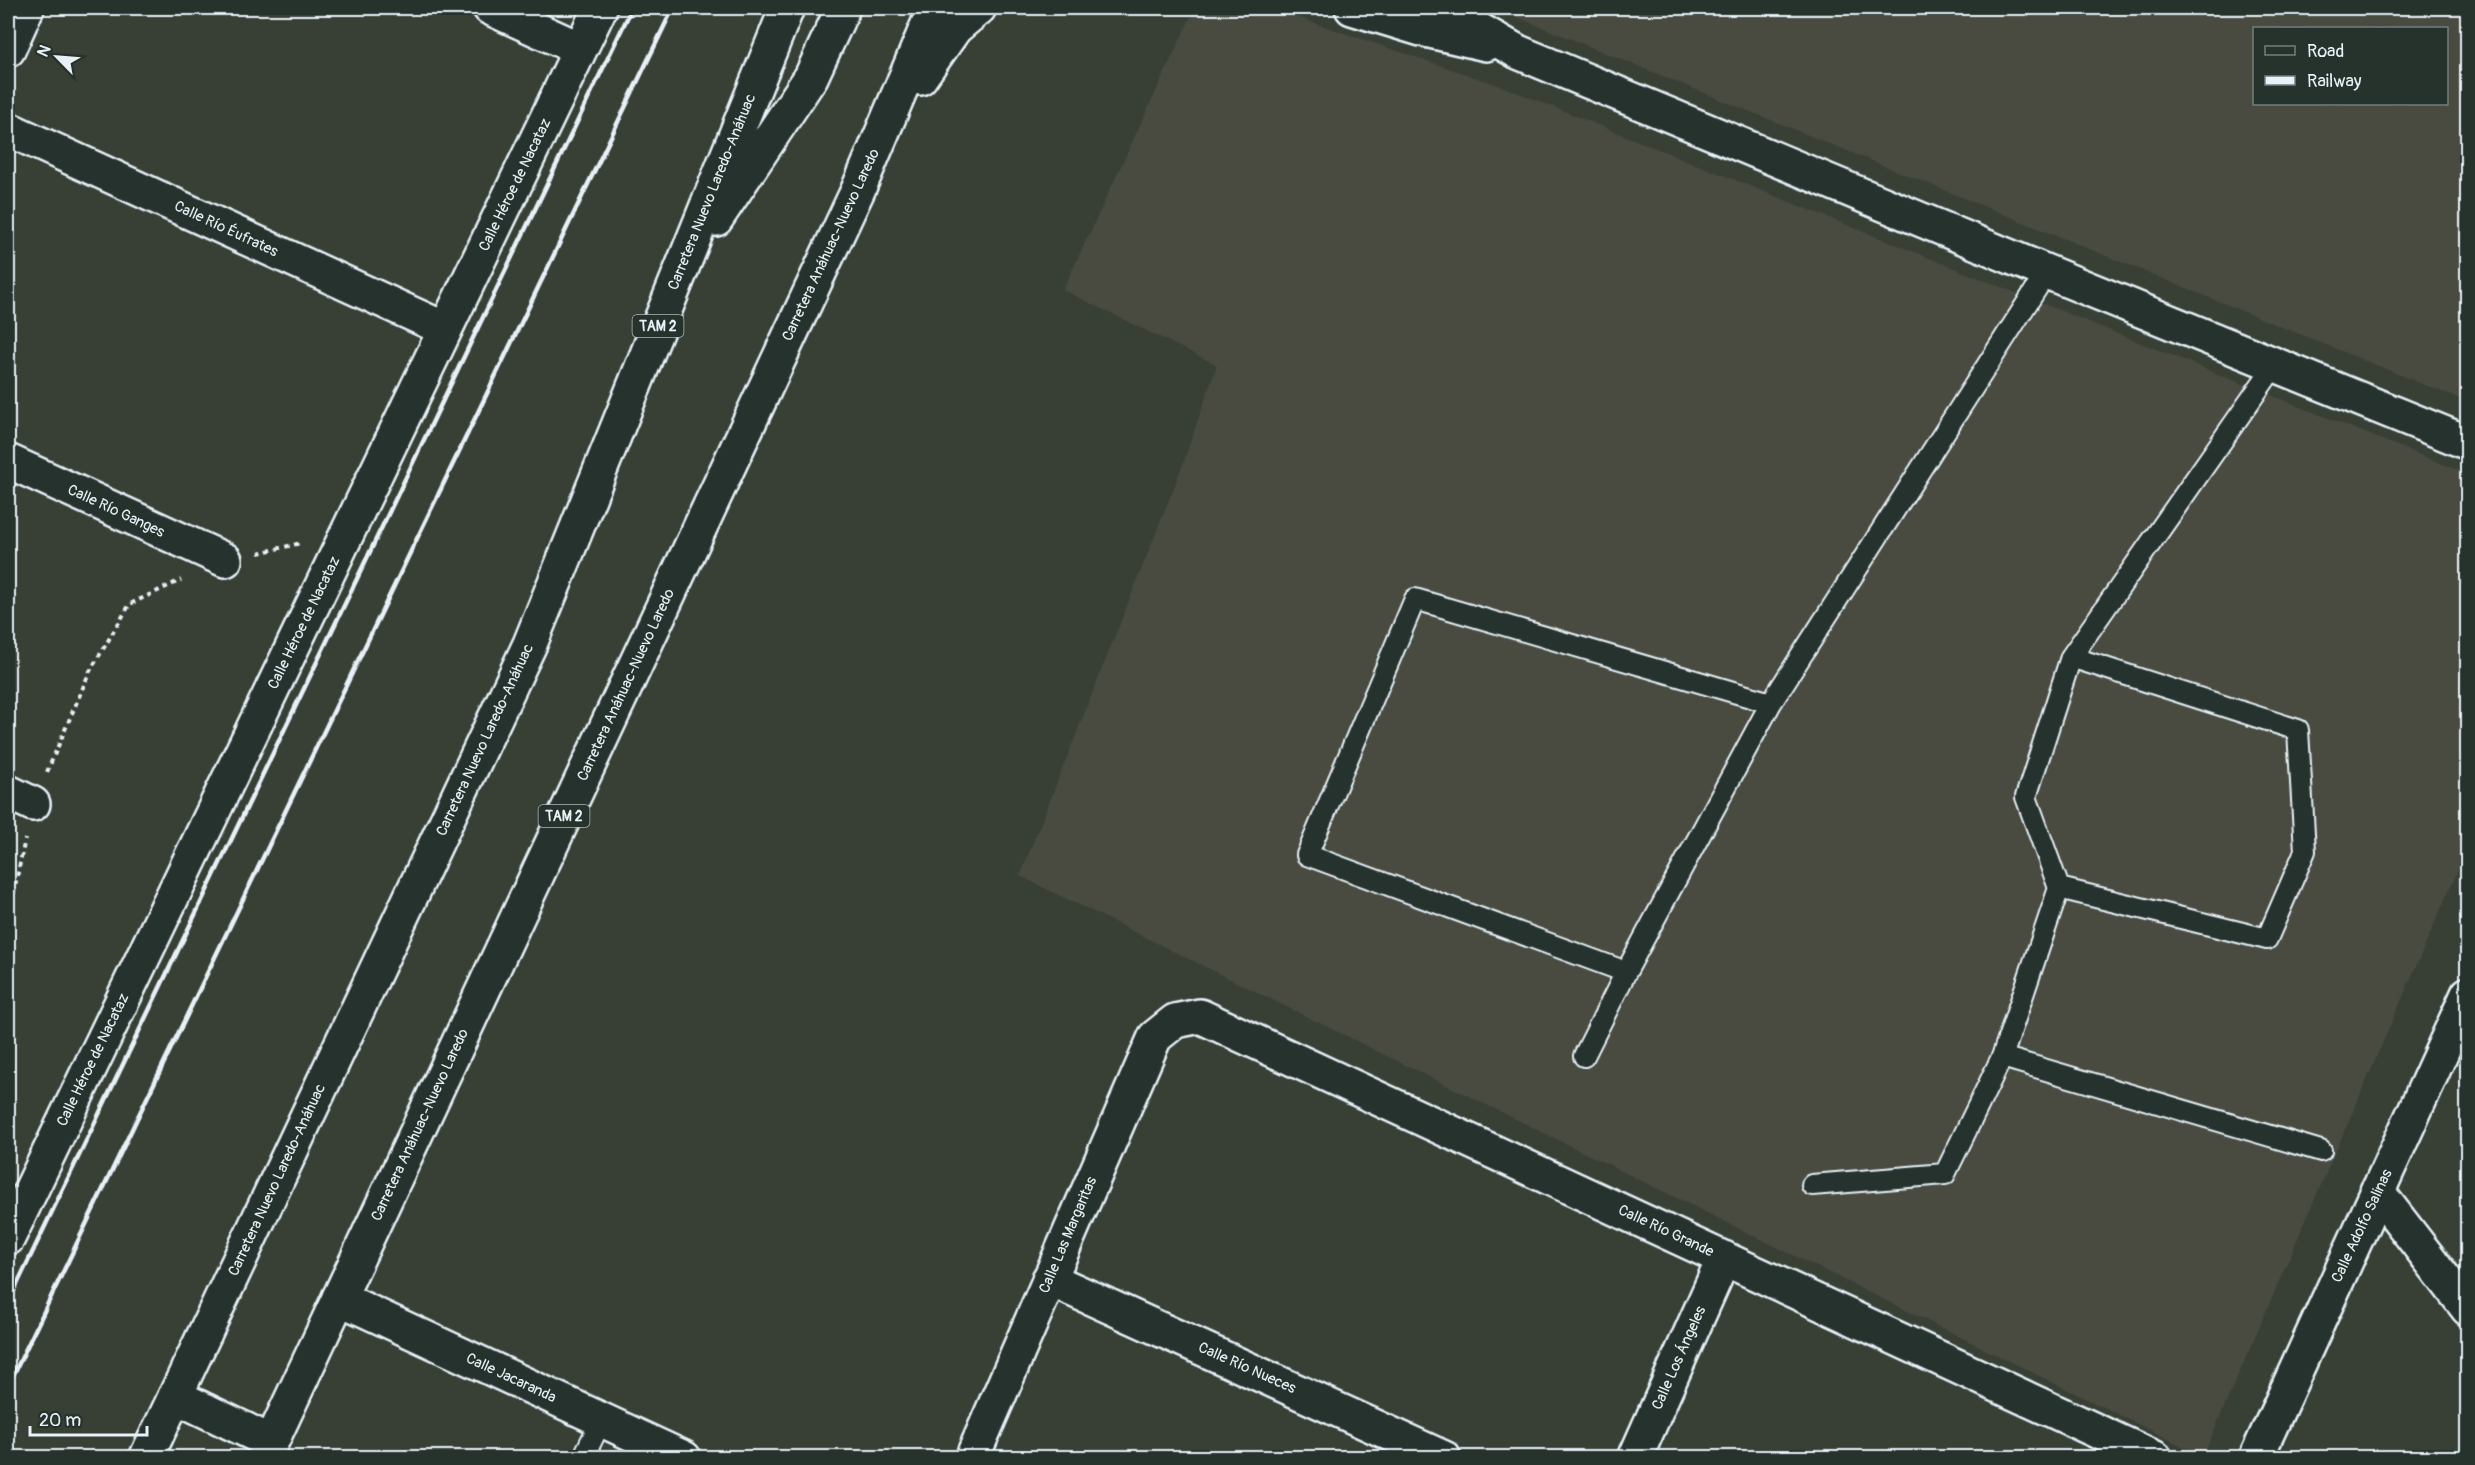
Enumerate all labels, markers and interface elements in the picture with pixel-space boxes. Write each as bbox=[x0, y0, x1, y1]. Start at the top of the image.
north arrow bbox=[27, 27, 87, 87]
legend bbox=[2253, 27, 2448, 105]
text: Road bbox=[2307, 40, 2344, 63]
text: N bbox=[33, 42, 56, 60]
text: Railway bbox=[2307, 70, 2362, 93]
street label: Carretera Nuevo Laredo-Anáhuac bbox=[664, 91, 760, 293]
street label: Calle Héroe de Nacataz bbox=[475, 115, 556, 255]
street label: Carretera Anáhuac-Nuevo Laredo bbox=[778, 146, 884, 344]
street label: Calle Río Éufrates bbox=[171, 197, 281, 261]
road number: TAM 2 bbox=[632, 315, 684, 337]
street label: Calle Río Ganges bbox=[64, 480, 168, 542]
street label: Calle Héroe de Nacataz bbox=[264, 553, 345, 693]
street label: Carretera Anáhuac-Nuevo Laredo bbox=[573, 586, 679, 784]
street label: Carretera Nuevo Laredo-Anáhuac bbox=[432, 640, 538, 839]
road number: TAM 2 bbox=[538, 805, 590, 827]
street label: Calle Héroe de Nacataz bbox=[53, 990, 134, 1130]
street label: Carretera Anáhuac-Nuevo Laredo bbox=[367, 1026, 473, 1224]
street label: Carretera Nuevo Laredo-Anáhuac bbox=[224, 1080, 330, 1279]
street label: Calle Adolfo Salinas bbox=[2327, 1166, 2397, 1286]
street label: Calle Las Margaritas bbox=[1035, 1174, 1101, 1296]
street label: Calle Río Grande bbox=[1615, 1201, 1717, 1262]
street label: Calle Los Ángeles bbox=[1648, 1303, 1711, 1413]
street label: Calle Río Nueces bbox=[1195, 1338, 1299, 1398]
street label: Calle Jacaranda bbox=[463, 1349, 559, 1407]
scale bar bbox=[30, 1399, 147, 1437]
text: 20 m bbox=[39, 1409, 81, 1432]

